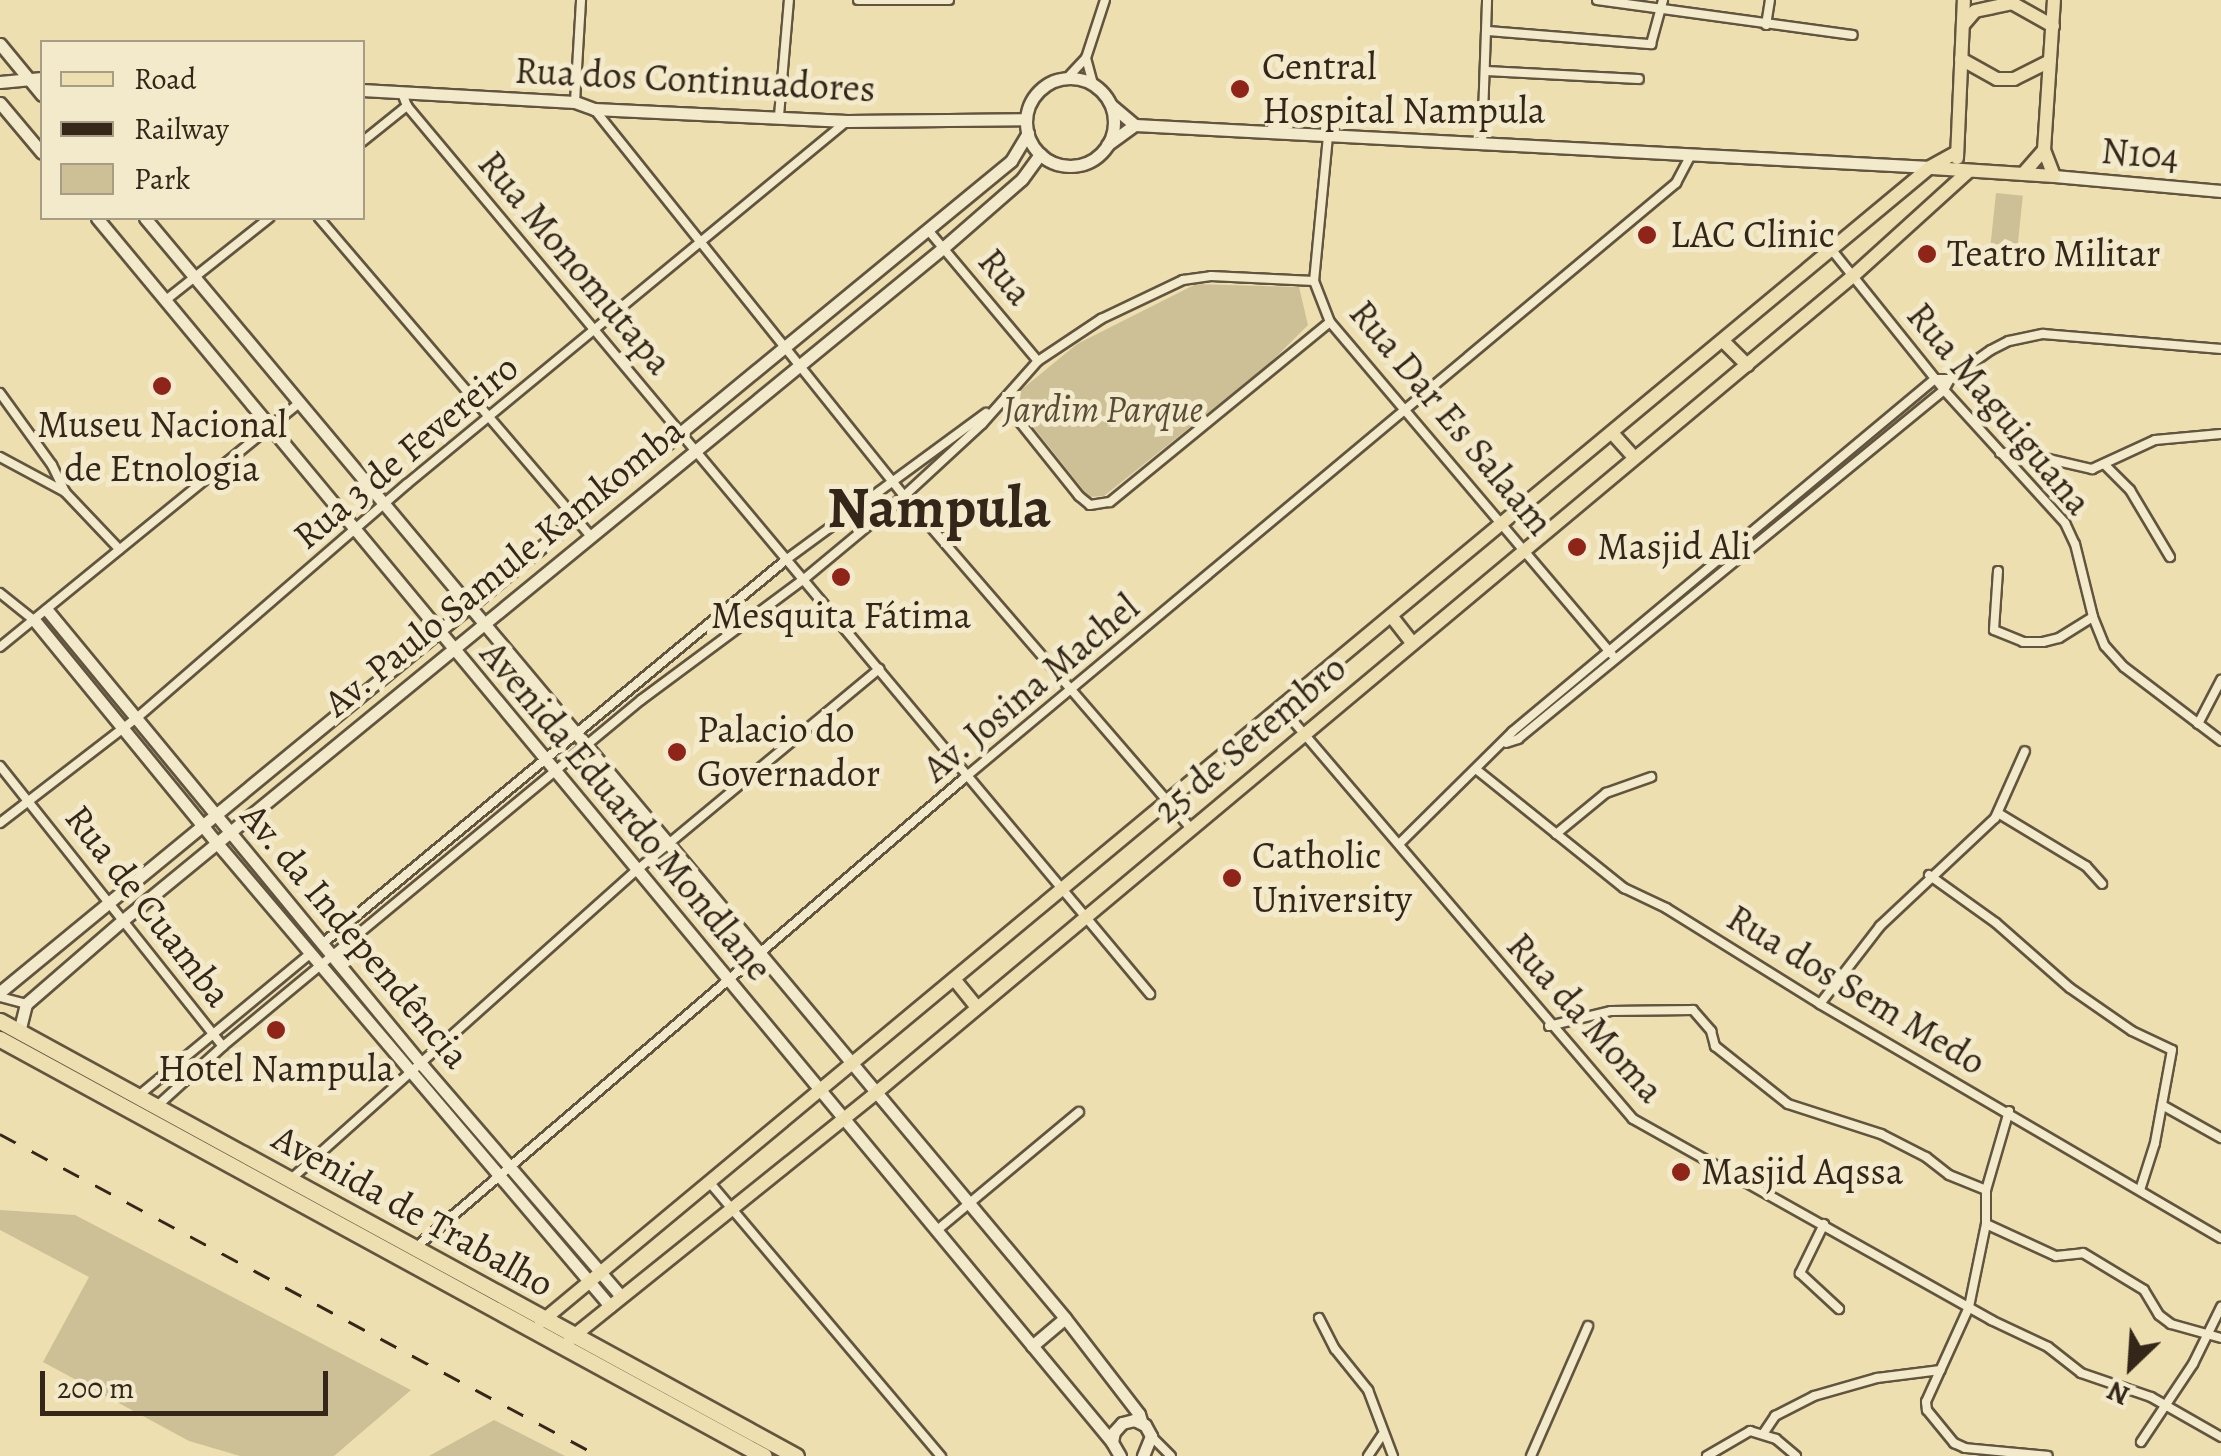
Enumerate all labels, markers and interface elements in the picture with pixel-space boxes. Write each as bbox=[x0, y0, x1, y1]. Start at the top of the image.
legend bbox=[40, 40, 365, 220]
place label: Central Hospital Nampula bbox=[1262, 44, 1545, 133]
street label: Rua dos Continuadores bbox=[514, 48, 876, 112]
text: Road bbox=[134, 59, 196, 99]
marker: Central Hospital Nampula bbox=[1227, 76, 1253, 102]
text: Railway bbox=[134, 109, 229, 149]
street label: N104 bbox=[2099, 128, 2181, 180]
street label: Rua Monomutapa bbox=[468, 142, 682, 384]
text: Park bbox=[134, 159, 190, 199]
place label: LAC Clinic bbox=[1670, 212, 1835, 258]
marker: LAC Clinic bbox=[1634, 222, 1660, 248]
place label: Teatro Militar bbox=[1947, 231, 2161, 277]
street label: Rua bbox=[968, 239, 1042, 315]
marker: Teatro Militar bbox=[1916, 243, 1938, 265]
street label: Rua Dar Es Salaam bbox=[1339, 291, 1563, 545]
street label: Rua Maguiguana bbox=[1897, 293, 2101, 525]
street label: Rua 3 de Fevereiro bbox=[284, 345, 528, 559]
marker: Museu Nacional de Etnologia bbox=[151, 375, 173, 397]
park label: Jardim Parque bbox=[1003, 387, 1203, 433]
place label: Museu Nacional de Etnologia bbox=[37, 402, 287, 492]
street label: Av. Paulo Samule Kamkomba bbox=[315, 408, 693, 726]
district label: Nampula bbox=[827, 473, 1051, 543]
place label: Masjid Ali bbox=[1597, 524, 1751, 570]
marker: Masjid Ali bbox=[1566, 536, 1588, 558]
marker: Mesquita Fátima bbox=[830, 566, 852, 588]
street label: Av. Josina Machel bbox=[913, 584, 1149, 792]
place label: Mesquita Fátima bbox=[711, 593, 971, 639]
street label: Avenida Eduardo Mondlane bbox=[470, 632, 782, 990]
street label: 25 de Setembro bbox=[1145, 645, 1355, 833]
place label: Palacio do Governador bbox=[697, 707, 880, 796]
marker: Palacio do Governador bbox=[666, 741, 688, 763]
street label: Av. da Independência bbox=[231, 794, 479, 1078]
street label: Rua de Cuamba bbox=[55, 796, 241, 1016]
place label: Catholic University bbox=[1252, 833, 1412, 922]
marker: Catholic University bbox=[1221, 867, 1243, 889]
street label: Rua dos Sem Medo bbox=[1719, 895, 1993, 1085]
street label: Rua da Moma bbox=[1497, 924, 1673, 1112]
marker: Hotel Nampula bbox=[265, 1019, 287, 1041]
place label: Hotel Nampula bbox=[158, 1046, 394, 1092]
street label: Avenida de Trabalho bbox=[265, 1115, 561, 1307]
place label: Masjid Aqssa bbox=[1701, 1149, 1903, 1195]
marker: Masjid Aqssa bbox=[1670, 1161, 1692, 1183]
north arrow bbox=[2081, 1316, 2181, 1416]
scale bar bbox=[45, 1351, 332, 1413]
text: 200 m bbox=[57, 1368, 134, 1408]
text: N bbox=[2101, 1372, 2136, 1415]

